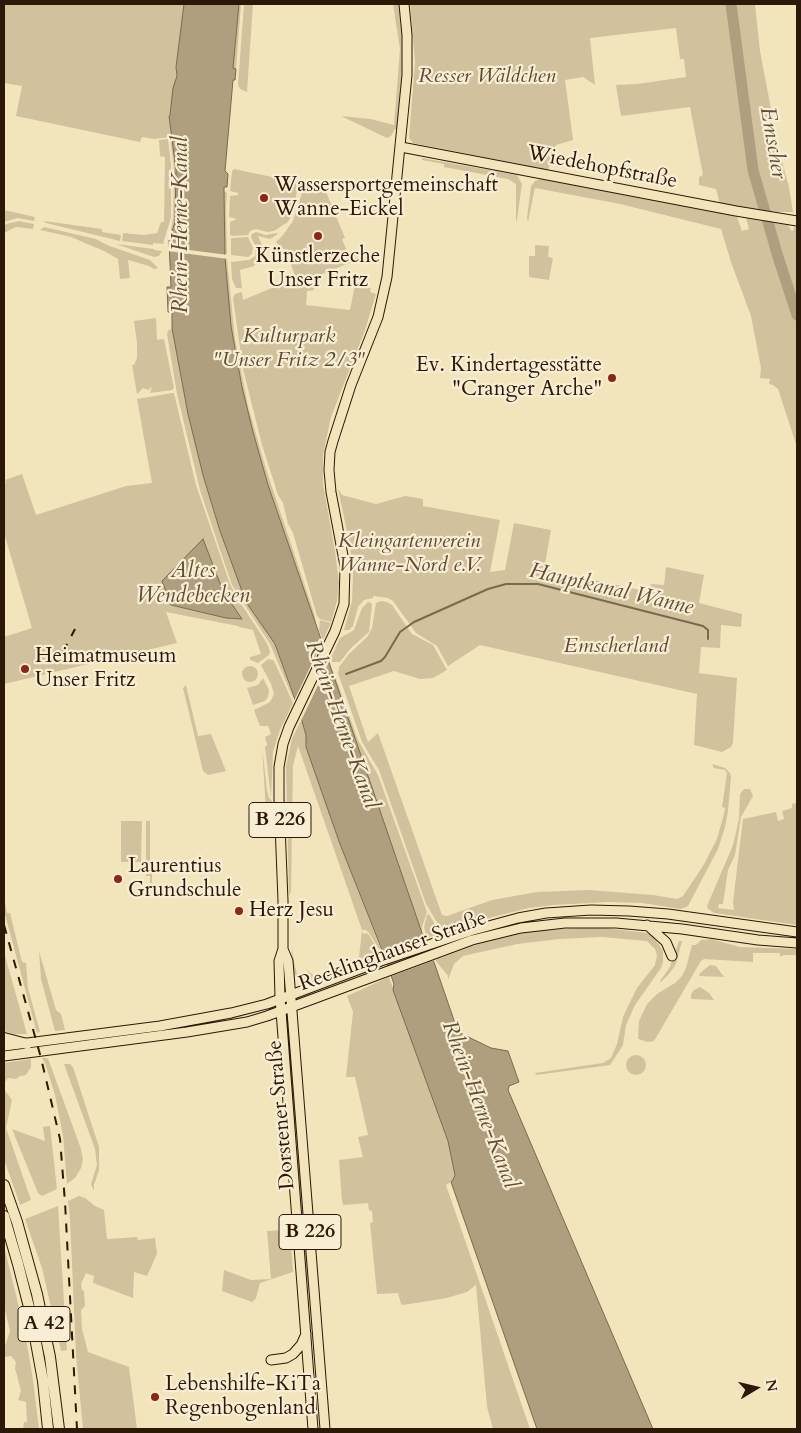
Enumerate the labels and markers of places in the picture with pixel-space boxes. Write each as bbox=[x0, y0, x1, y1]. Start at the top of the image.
place label: Wassersportgemeinschaft Wanne-Eickel bbox=[274, 173, 498, 223]
marker: Wassersportgemeinschaft Wanne-Eickel bbox=[258, 192, 270, 204]
marker: Künstlerzeche Unser Fritz bbox=[312, 230, 324, 242]
place label: Künstlerzeche Unser Fritz bbox=[256, 244, 380, 294]
place label: Ev. Kindertagesstätte "Cranger Arche" bbox=[416, 353, 602, 403]
marker: Ev. Kindertagesstätte "Cranger Arche" bbox=[606, 372, 618, 384]
place label: Heimatmuseum Unser Fritz bbox=[35, 644, 177, 694]
marker: Heimatmuseum Unser Fritz bbox=[19, 663, 31, 675]
place label: Laurentius Grundschule bbox=[128, 854, 241, 904]
marker: Laurentius Grundschule bbox=[112, 873, 124, 885]
place label: Herz Jesu bbox=[249, 898, 334, 924]
marker: Herz Jesu bbox=[233, 905, 245, 917]
place label: Lebenshilfe-KiTa Regenbogenland bbox=[165, 1372, 321, 1422]
marker: Lebenshilfe-KiTa Regenbogenland bbox=[149, 1391, 161, 1403]

